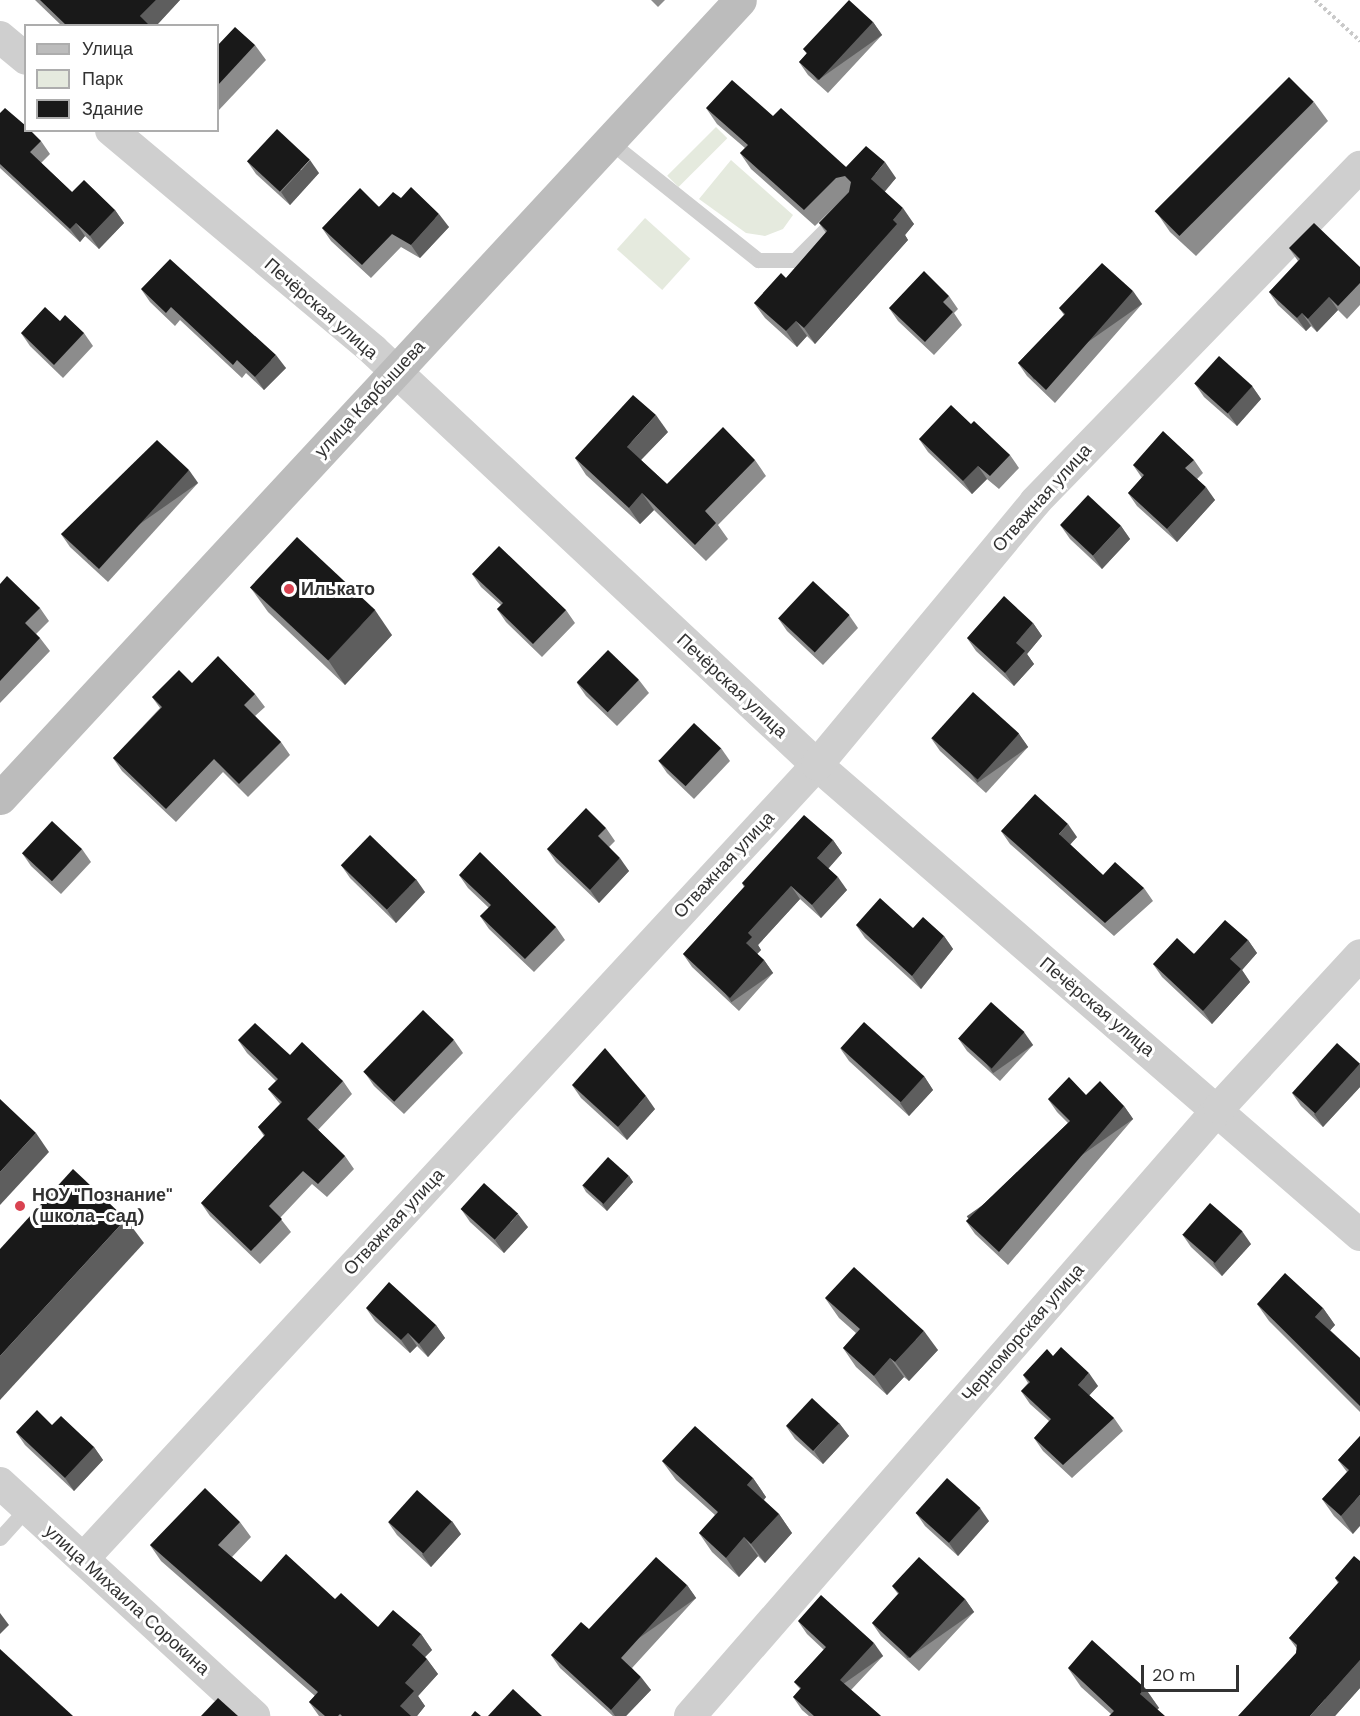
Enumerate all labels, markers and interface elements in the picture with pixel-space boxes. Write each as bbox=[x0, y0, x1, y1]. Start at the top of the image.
legend bbox=[24, 24, 219, 132]
text: Улица bbox=[82, 37, 133, 61]
text: Парк bbox=[82, 67, 123, 91]
text: Здание bbox=[82, 97, 143, 121]
street label: Печёрская улица bbox=[260, 254, 382, 364]
street label: улица Карбышева bbox=[310, 336, 430, 462]
street label: Отважная улица bbox=[988, 440, 1096, 556]
place label: Илькато bbox=[301, 578, 375, 600]
marker: Илькато bbox=[282, 582, 296, 596]
street label: Печёрская улица bbox=[672, 629, 792, 743]
street label: Отважная улица bbox=[669, 807, 779, 923]
street label: Печёрская улица bbox=[1035, 953, 1159, 1061]
street label: Отважная улица bbox=[339, 1164, 449, 1280]
place label: НОУ "Познание" (школа-сад) bbox=[32, 1185, 173, 1228]
marker: НОУ "Познание" (школа-сад) bbox=[13, 1199, 27, 1213]
street label: Черноморская улица bbox=[957, 1260, 1089, 1406]
street label: улица Михаила Сорокина bbox=[40, 1520, 214, 1680]
scale bar bbox=[1144, 1653, 1242, 1691]
text: 20 m bbox=[1152, 1663, 1195, 1687]

